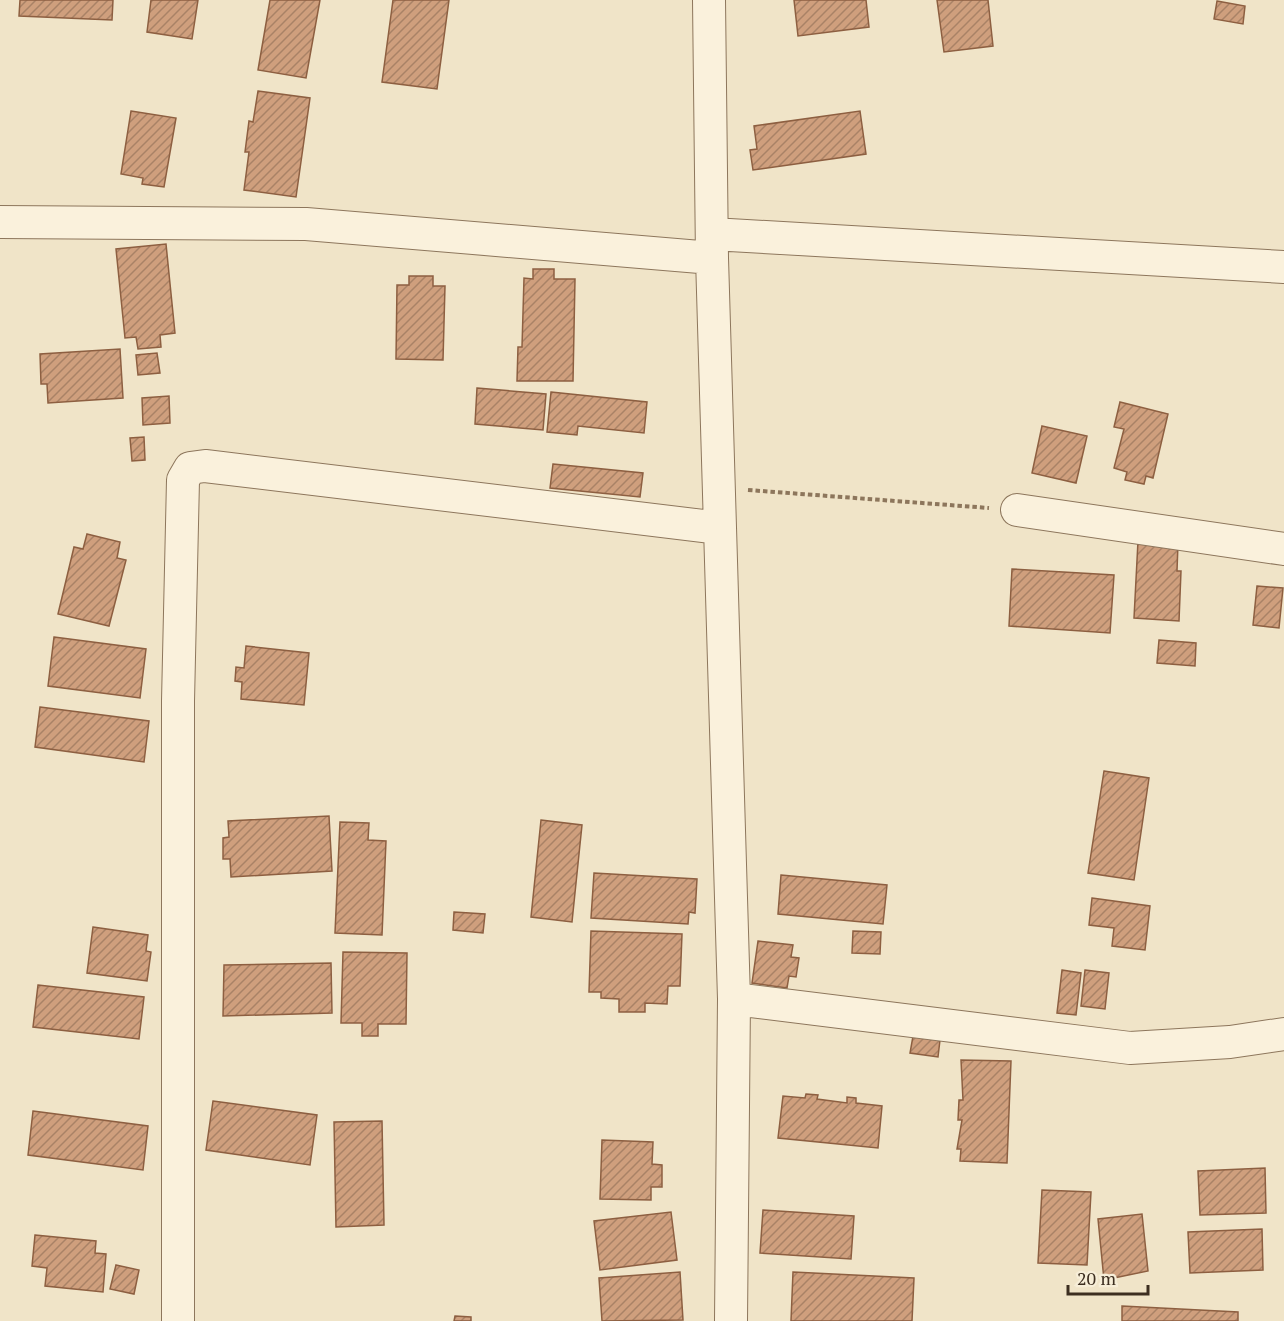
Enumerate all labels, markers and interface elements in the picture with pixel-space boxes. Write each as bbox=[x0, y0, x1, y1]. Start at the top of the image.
scale bar bbox=[1068, 1258, 1148, 1296]
text: 20 m bbox=[1077, 1266, 1117, 1290]

